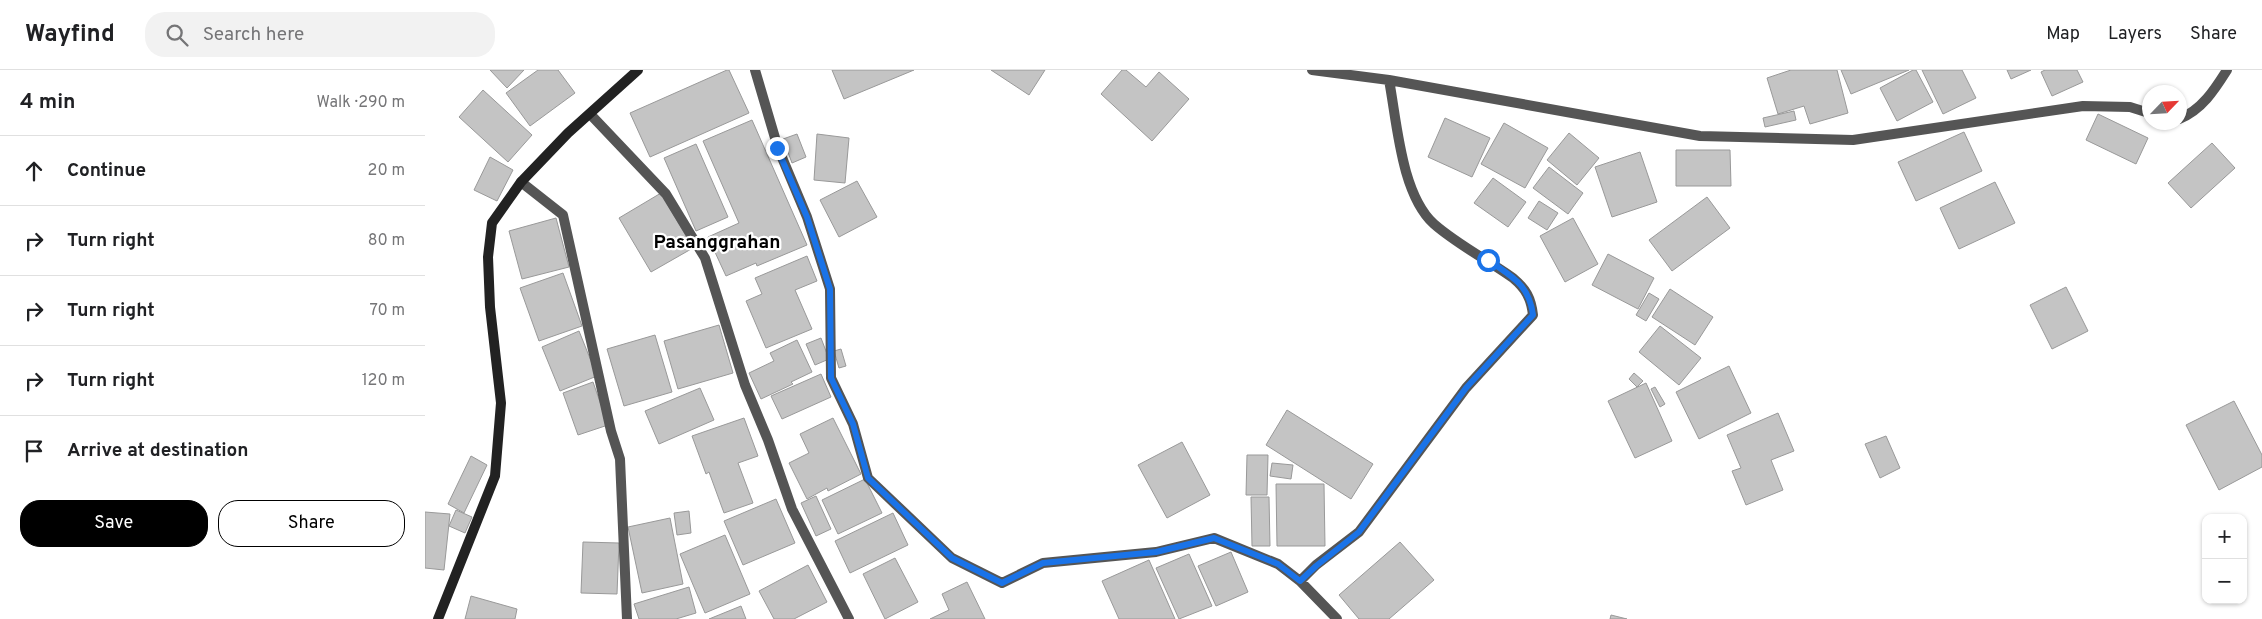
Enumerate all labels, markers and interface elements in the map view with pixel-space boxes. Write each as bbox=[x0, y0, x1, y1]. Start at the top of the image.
search box bbox=[145, 12, 495, 57]
text: Wayfind bbox=[25, 20, 115, 50]
icon: search bbox=[163, 21, 191, 49]
text: Search here bbox=[203, 23, 304, 47]
text: Map bbox=[2046, 23, 2080, 46]
text: Layers bbox=[2108, 23, 2162, 46]
text: Share bbox=[2190, 23, 2237, 46]
north arrow bbox=[2142, 85, 2187, 130]
text: 4 min bbox=[20, 89, 76, 116]
text: Walk · 290 m bbox=[317, 93, 405, 113]
route end bbox=[766, 137, 789, 160]
icon: ahead bbox=[20, 157, 48, 185]
text: Continue bbox=[67, 159, 146, 183]
text: 20 m bbox=[368, 161, 405, 181]
icon: right bbox=[20, 227, 48, 255]
text: Turn right bbox=[67, 229, 155, 253]
text: 80 m bbox=[368, 231, 405, 251]
district label: Pasanggrahan bbox=[654, 231, 780, 255]
route start bbox=[1477, 249, 1500, 272]
icon: right bbox=[20, 297, 48, 325]
text: Turn right bbox=[67, 299, 155, 323]
text: 70 m bbox=[370, 301, 405, 321]
icon: right bbox=[20, 367, 48, 395]
text: Turn right bbox=[67, 369, 155, 393]
text: 120 m bbox=[362, 371, 405, 391]
icon: arrive bbox=[20, 437, 48, 465]
text: Arrive at destination bbox=[67, 439, 248, 463]
button: Save bbox=[20, 500, 208, 547]
button: Share bbox=[218, 500, 405, 547]
map controls bbox=[2202, 514, 2247, 604]
button: + bbox=[2202, 514, 2247, 559]
button: − bbox=[2202, 559, 2247, 604]

